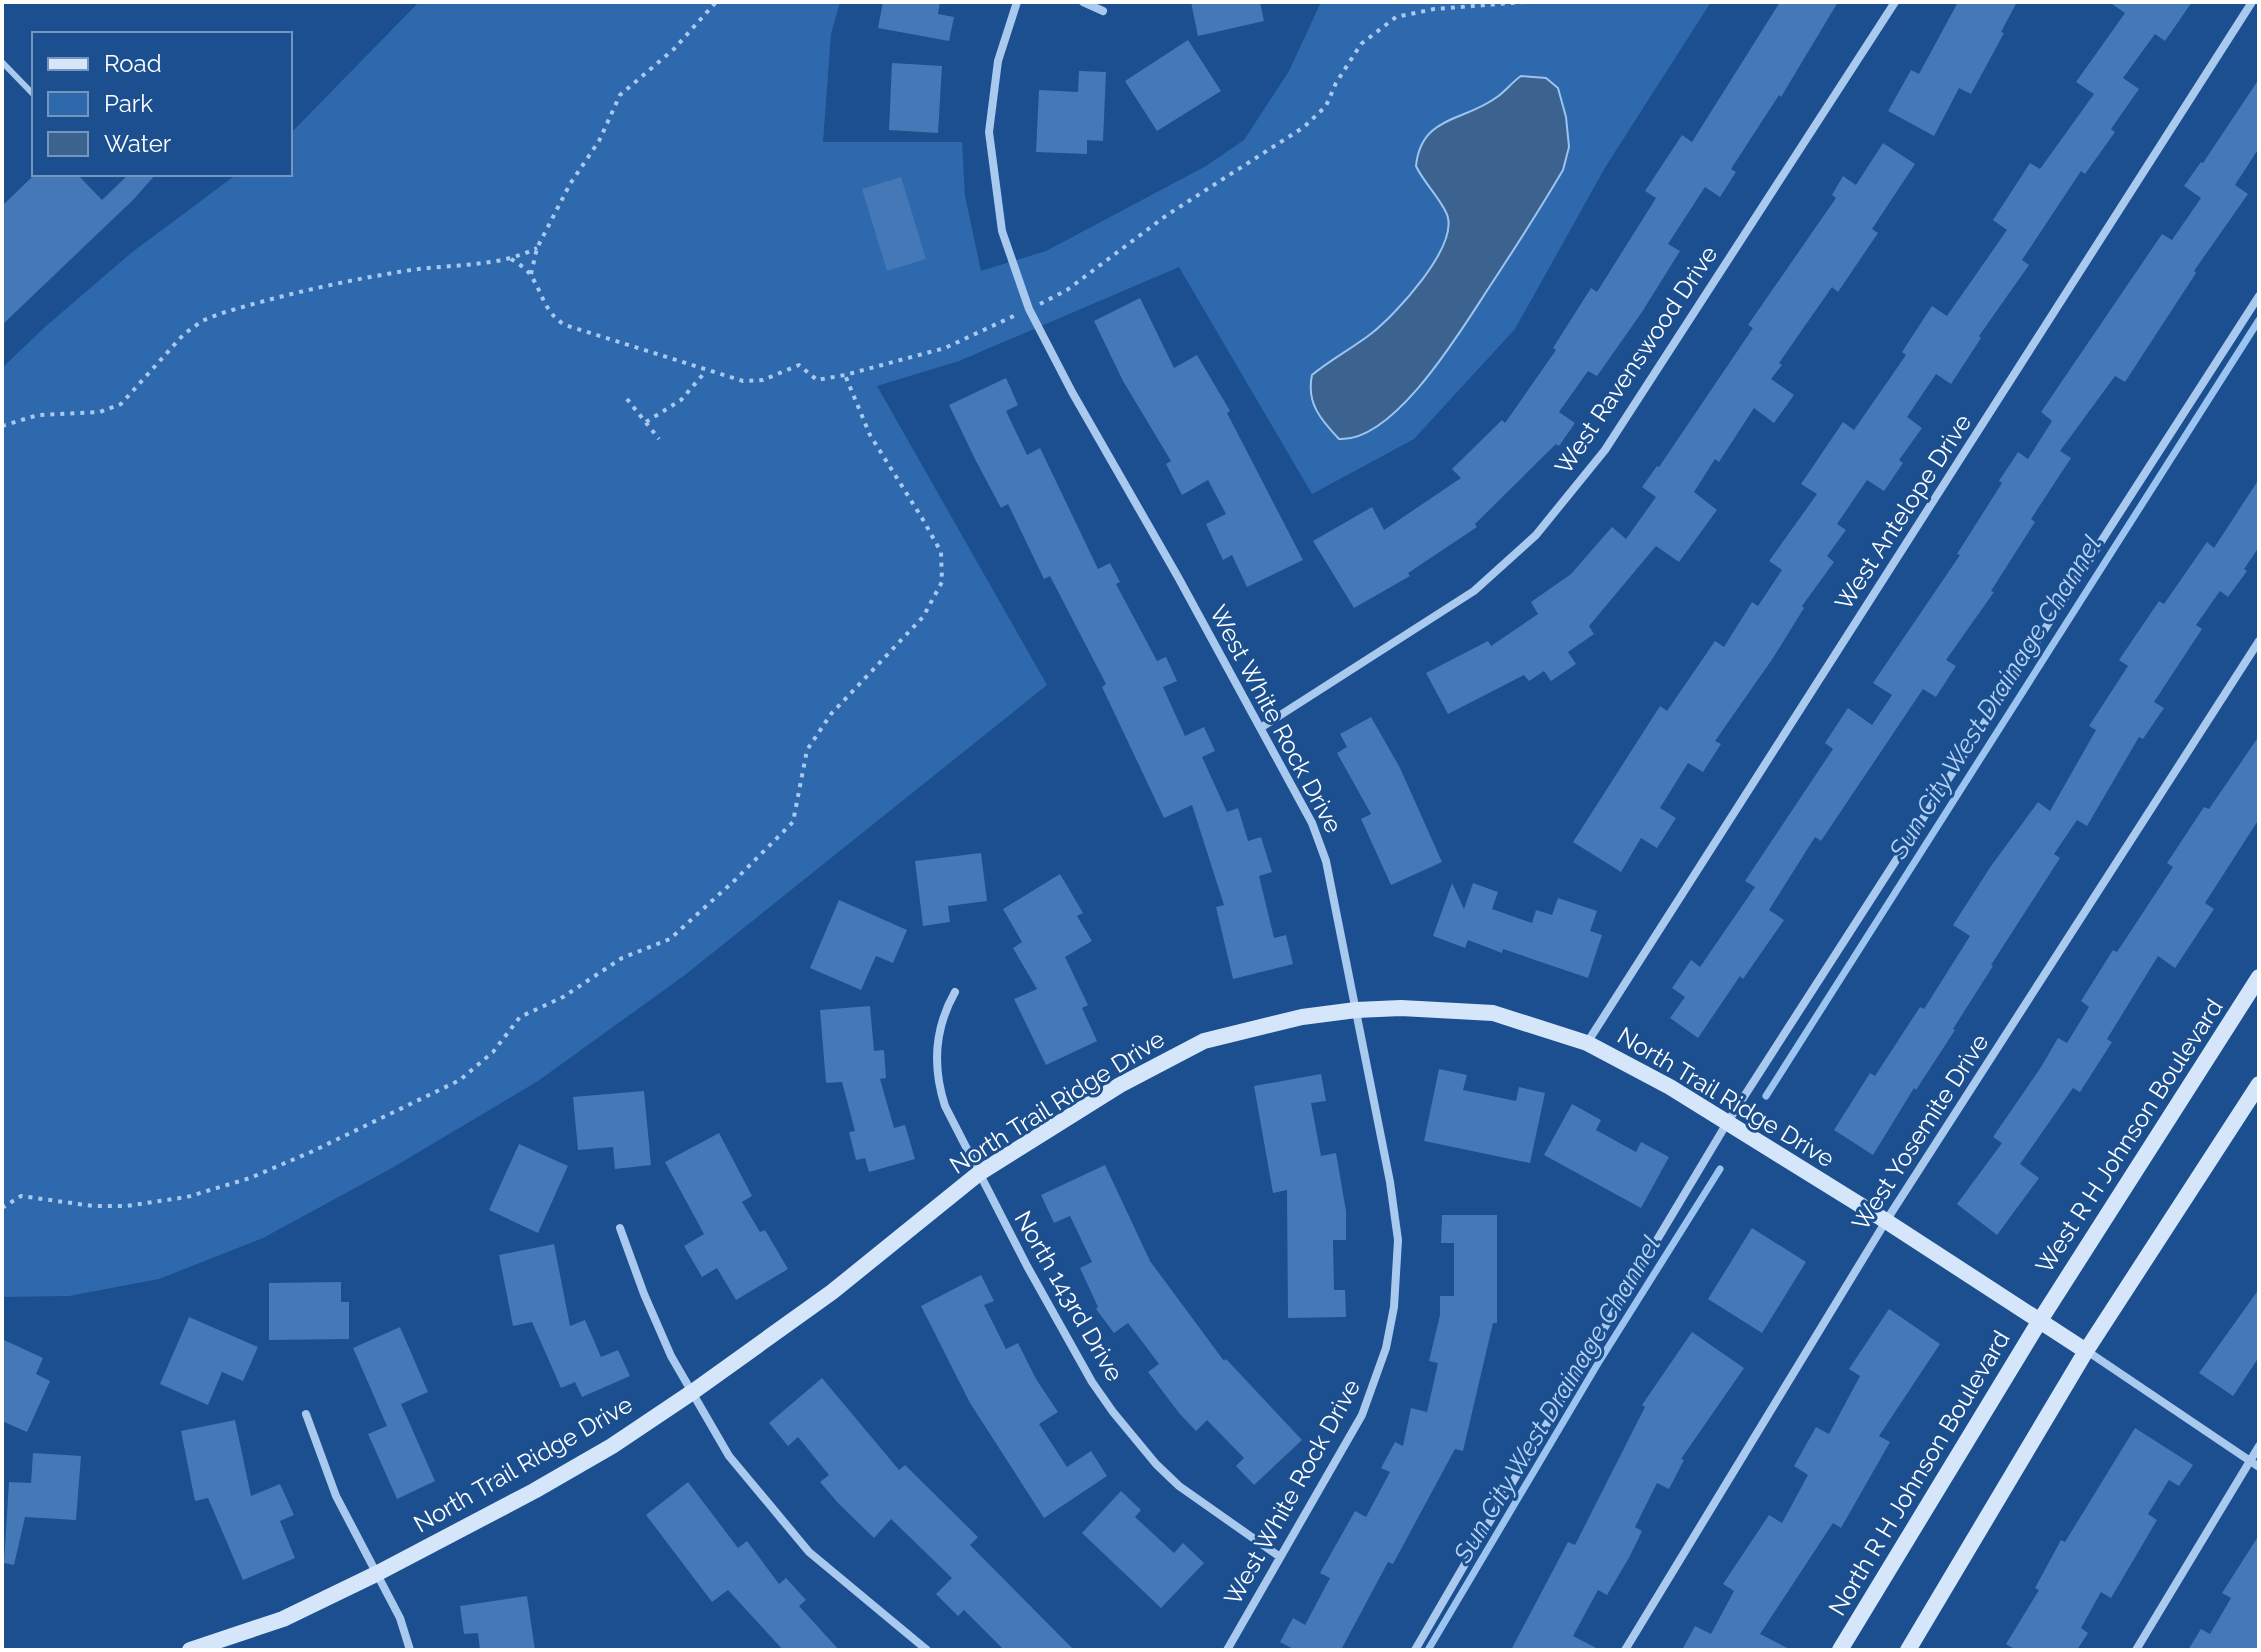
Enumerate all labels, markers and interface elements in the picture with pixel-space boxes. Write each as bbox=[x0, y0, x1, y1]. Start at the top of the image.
legend bbox=[32, 32, 292, 176]
text: Road bbox=[104, 49, 162, 78]
text: Park bbox=[104, 89, 153, 118]
text: Water bbox=[104, 129, 172, 158]
street label: West Ravenswood Drive bbox=[1549, 240, 1723, 480]
street label: West Antelope Drive bbox=[1829, 409, 1977, 615]
water label: Sun City West Drainage Channel bbox=[1882, 530, 2107, 865]
street label: West White Rock Drive bbox=[1204, 600, 1348, 838]
street label: West R H Johnson Boulevard bbox=[2029, 993, 2229, 1279]
street label: North Trail Ridge Drive bbox=[1612, 1021, 1840, 1173]
street label: North Trail Ridge Drive bbox=[944, 1024, 1170, 1180]
street label: West Yosemite Drive bbox=[1846, 1028, 1994, 1236]
street label: North 143rd Drive bbox=[1008, 1206, 1130, 1386]
water label: Sun City West Drainage Channel bbox=[1447, 1230, 1667, 1568]
street label: North R H Johnson Boulevard bbox=[1822, 1325, 2016, 1621]
street label: West White Rock Drive bbox=[1218, 1374, 1366, 1610]
street label: North Trail Ridge Drive bbox=[409, 1390, 637, 1538]

